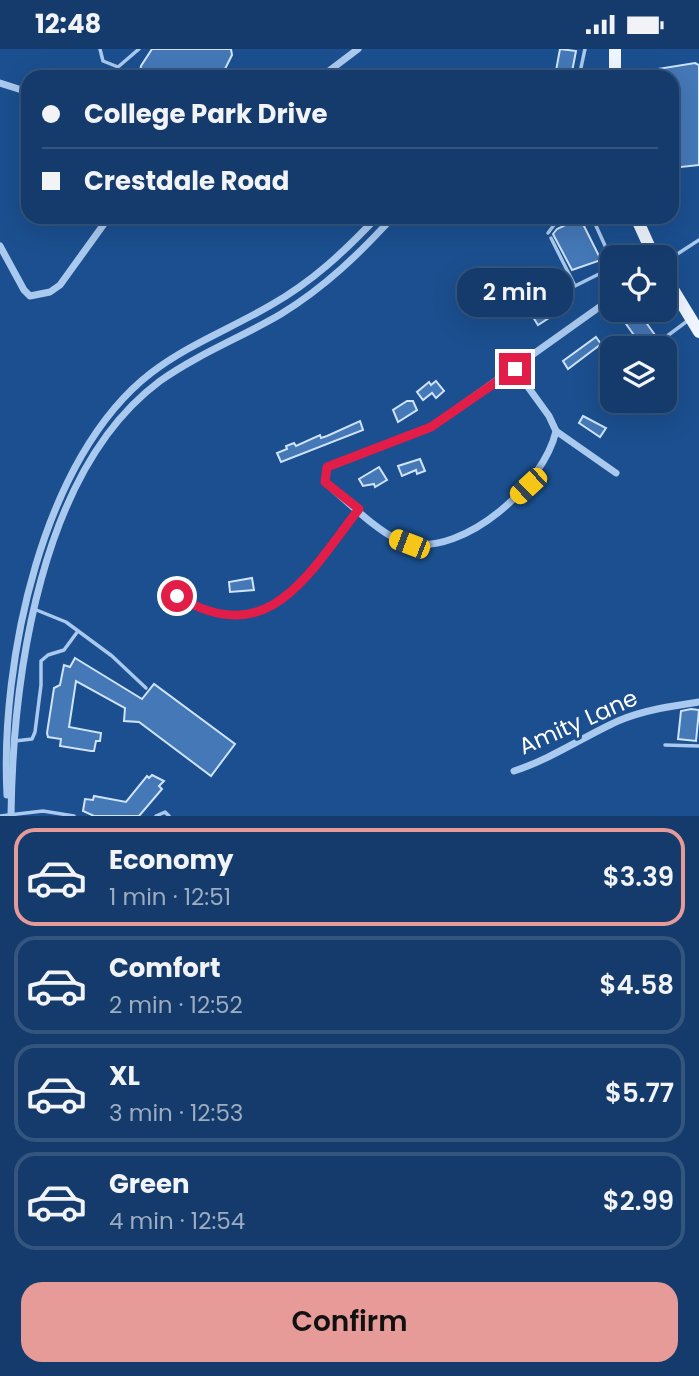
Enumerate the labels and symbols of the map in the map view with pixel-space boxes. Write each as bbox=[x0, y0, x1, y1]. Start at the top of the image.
callout: 2 min bbox=[457, 267, 573, 317]
route end bbox=[499, 353, 531, 385]
car bbox=[506, 464, 551, 508]
car bbox=[386, 527, 433, 561]
route start bbox=[161, 580, 193, 612]
street label: Amity Lane bbox=[514, 682, 642, 762]

